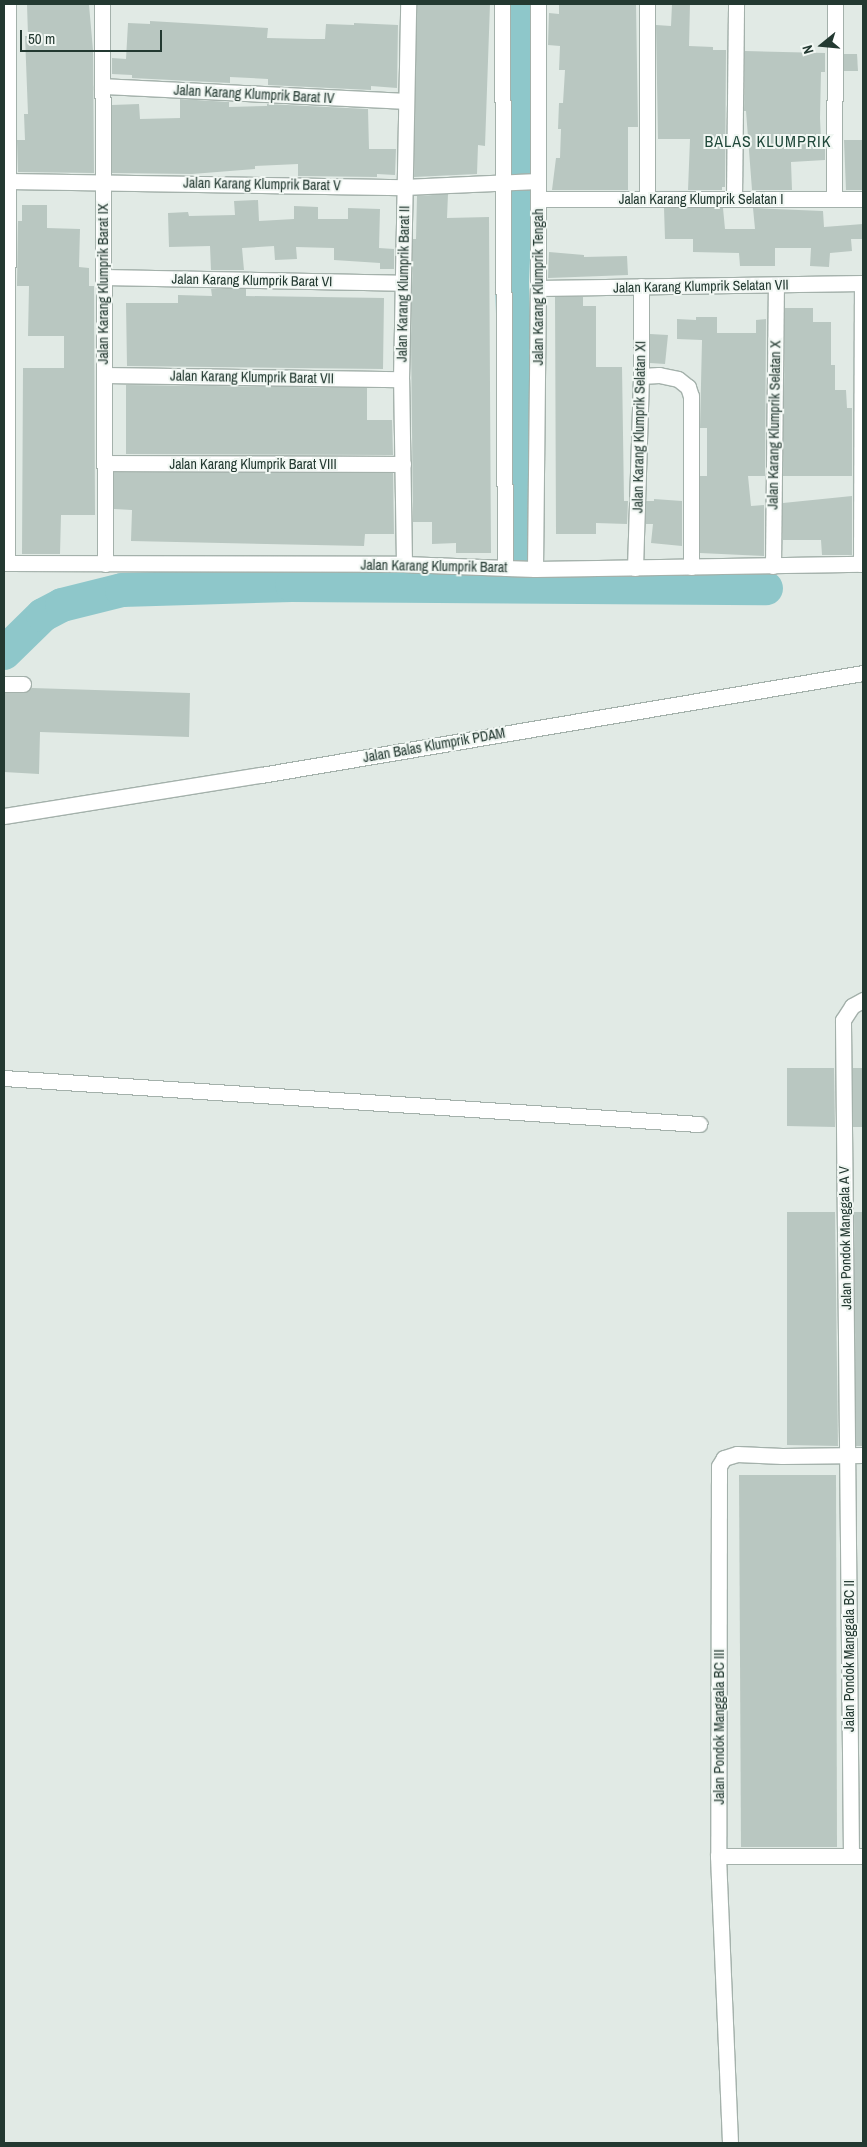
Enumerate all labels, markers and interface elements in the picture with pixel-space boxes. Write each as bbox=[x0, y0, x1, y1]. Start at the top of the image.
scale bar bbox=[22, 20, 165, 52]
north arrow bbox=[797, 20, 847, 70]
text: 50 m bbox=[28, 28, 55, 49]
text: N bbox=[798, 43, 817, 56]
street label: Jalan Karang Klumprik Barat IV bbox=[173, 81, 335, 107]
district label: BALAS KLUMPRIK bbox=[703, 131, 833, 151]
street label: Jalan Karang Klumprik Barat V bbox=[183, 174, 341, 194]
street label: Jalan Karang Klumprik Selatan I bbox=[619, 191, 783, 207]
street label: Jalan Karang Klumprik Barat IX bbox=[95, 204, 111, 364]
street label: Jalan Karang Klumprik Barat II bbox=[393, 206, 413, 362]
street label: Jalan Karang Klumprik Tengah bbox=[530, 209, 546, 365]
street label: Jalan Karang Klumprik Barat VI bbox=[171, 270, 333, 290]
street label: Jalan Karang Klumprik Selatan VII bbox=[613, 276, 789, 296]
street label: Jalan Karang Klumprik Selatan X bbox=[764, 340, 784, 510]
street label: Jalan Karang Klumprik Selatan XI bbox=[629, 341, 649, 513]
street label: Jalan Karang Klumprik Barat VII bbox=[170, 367, 334, 387]
street label: Jalan Karang Klumprik Barat VIII bbox=[169, 456, 337, 472]
street label: Jalan Karang Klumprik Barat bbox=[360, 556, 508, 576]
street label: Jalan Balas Klumprik PDAM bbox=[362, 724, 506, 766]
street label: Jalan Pondok Manggala A V bbox=[835, 1165, 855, 1311]
street label: Jalan Pondok Manggala BC II bbox=[841, 1580, 857, 1732]
street label: Jalan Pondok Manggala BC III bbox=[711, 1649, 727, 1805]

